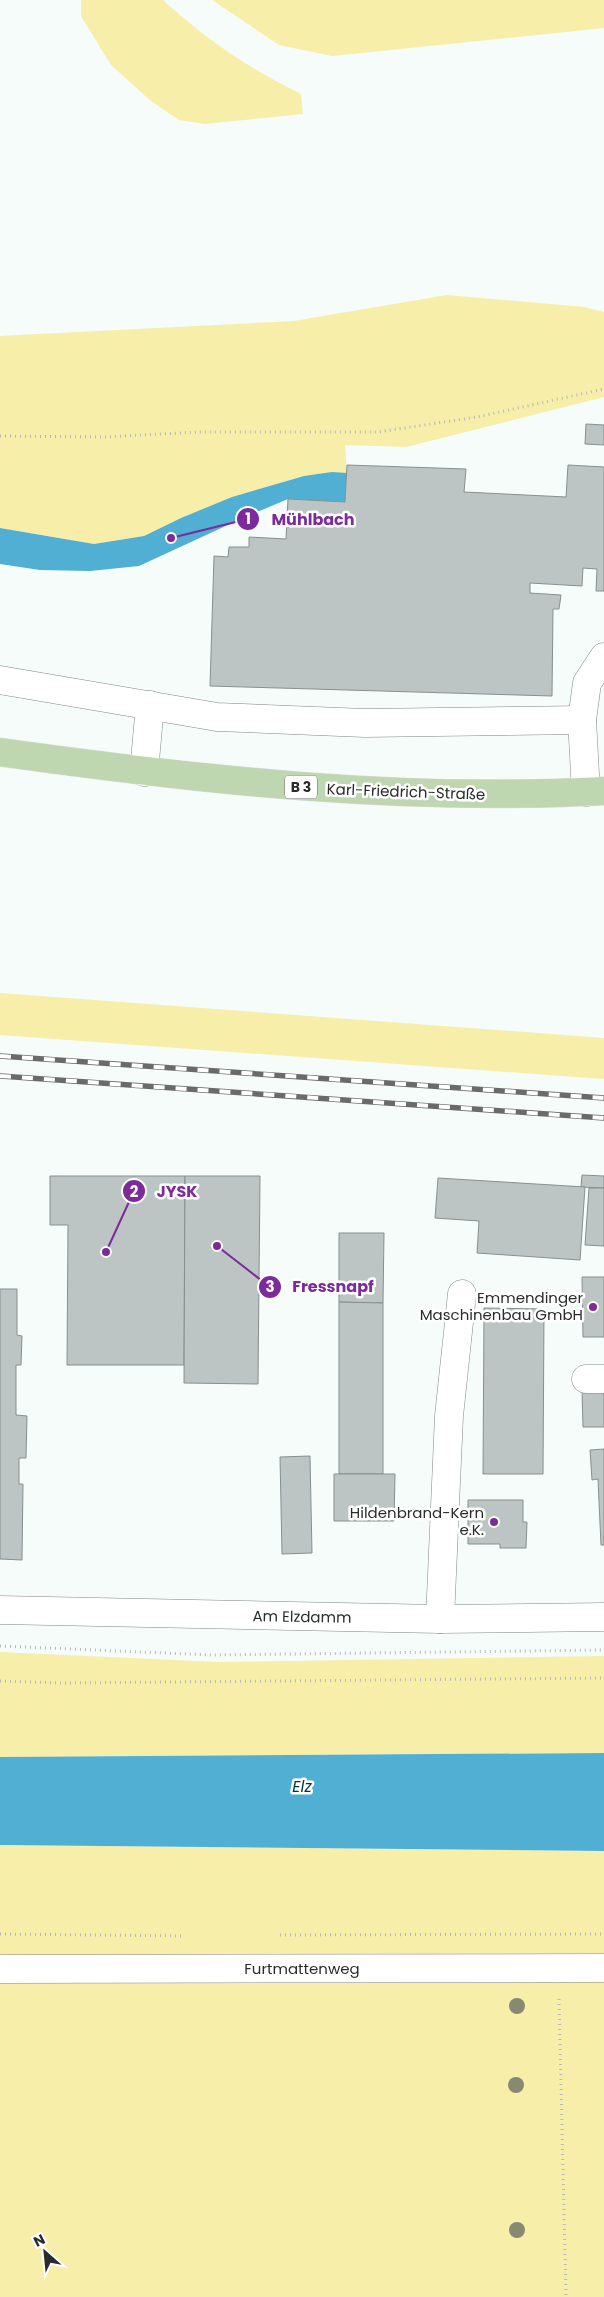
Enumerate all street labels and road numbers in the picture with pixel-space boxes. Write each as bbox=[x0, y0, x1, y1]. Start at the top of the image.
road number: B 3 bbox=[285, 776, 317, 799]
street label: Karl-Friedrich-Straße bbox=[326, 778, 486, 805]
street label: Am Elzdamm bbox=[252, 1605, 352, 1628]
street label: Furtmattenweg bbox=[244, 1958, 360, 1979]

